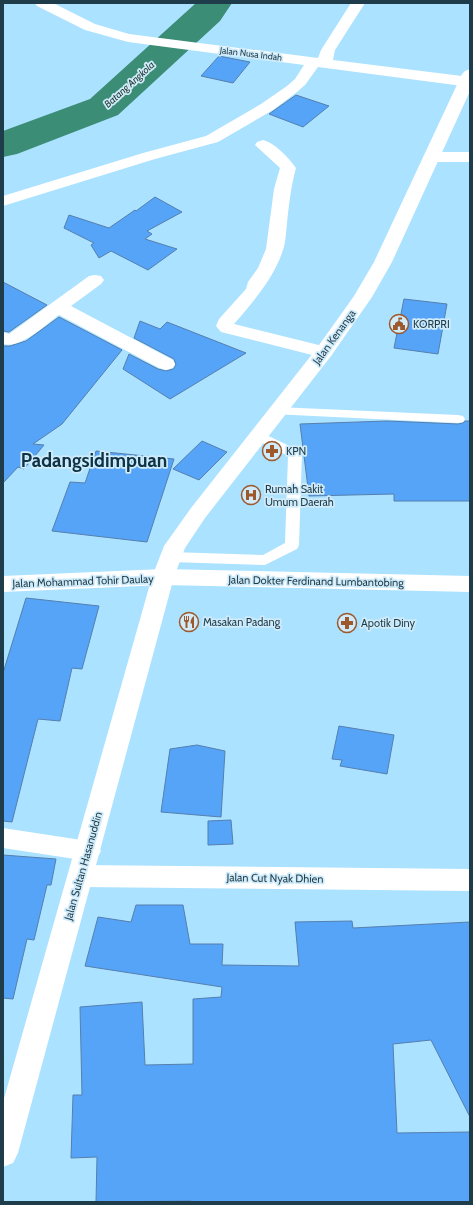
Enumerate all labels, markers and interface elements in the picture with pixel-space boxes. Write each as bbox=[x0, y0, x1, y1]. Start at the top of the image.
street label: Jalan Nusa Indah bbox=[218, 44, 283, 63]
water label: Batang Angkola bbox=[101, 58, 157, 110]
street label: Jalan Kenanga bbox=[309, 306, 359, 368]
public building icon: KORPRI bbox=[388, 313, 410, 335]
place label: KORPRI bbox=[413, 317, 450, 331]
pharmacy icon: KPN bbox=[261, 440, 283, 462]
place label: KPN bbox=[286, 444, 306, 458]
district label: Padangsidimpuan bbox=[21, 449, 167, 472]
place label: Rumah Sakit Umum Daerah bbox=[265, 482, 334, 509]
hospital icon: Rumah Sakit Umum Daerah bbox=[240, 484, 262, 506]
street label: Jalan Mohammad Tohir Daulay bbox=[11, 572, 154, 590]
street label: Jalan Dokter Ferdinand Lumbantobing bbox=[227, 572, 404, 590]
restaurant icon: Masakan Padang bbox=[178, 611, 200, 633]
pharmacy icon: Apotik Diny bbox=[336, 612, 358, 634]
place label: Masakan Padang bbox=[203, 615, 281, 629]
place label: Apotik Diny bbox=[361, 616, 416, 630]
street label: Jalan Sultan Hasanuddin bbox=[61, 810, 105, 923]
street label: Jalan Cut Nyak Dhien bbox=[225, 870, 324, 886]

